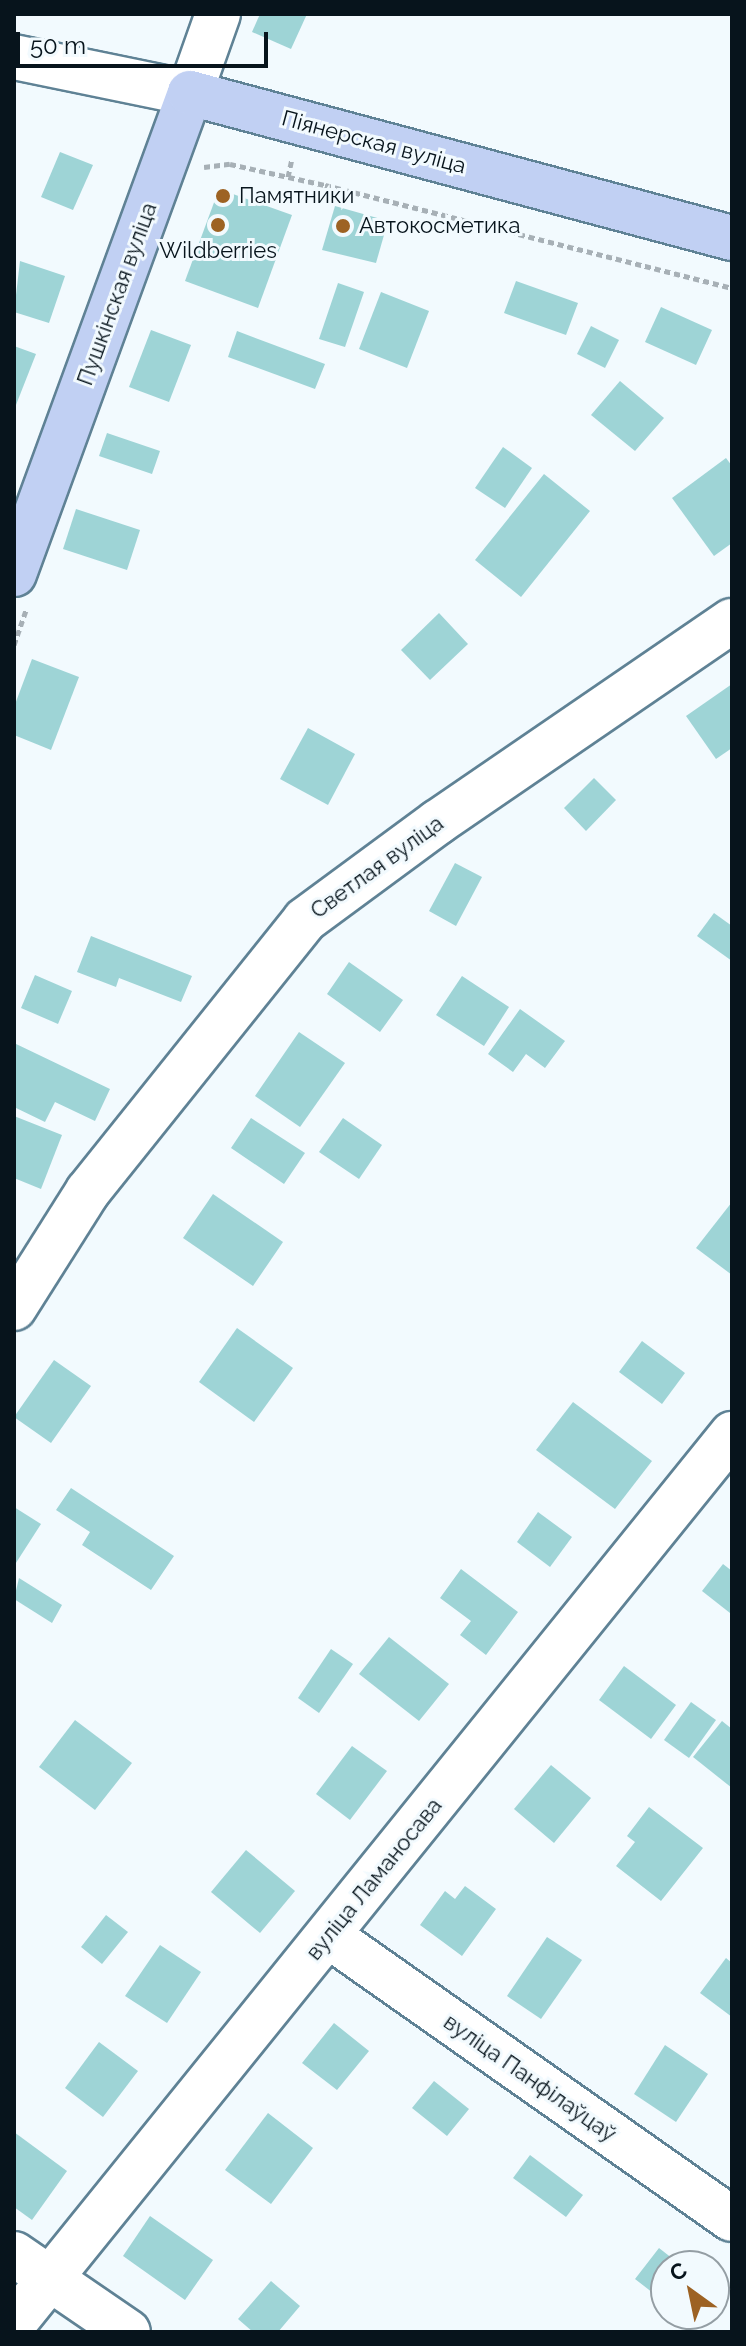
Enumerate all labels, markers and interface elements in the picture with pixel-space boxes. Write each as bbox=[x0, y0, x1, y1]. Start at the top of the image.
scale bar bbox=[20, 16, 272, 66]
text: 50 m bbox=[30, 31, 86, 60]
street label: Піянерская вуліца bbox=[279, 105, 469, 179]
place label: Памятники bbox=[239, 183, 354, 209]
marker: Памятники bbox=[214, 187, 232, 205]
street label: Пушкінская вуліца bbox=[72, 199, 162, 389]
place label: Автокосметика bbox=[359, 213, 520, 239]
marker: Wildberries bbox=[209, 216, 227, 234]
marker: Автокосметика bbox=[334, 217, 352, 235]
place label: Wildberries bbox=[159, 238, 277, 264]
street label: Светлая вуліца bbox=[306, 810, 448, 924]
street label: вуліца Ламаносава bbox=[301, 1793, 447, 1965]
street label: вуліца Панфілаўцаў bbox=[439, 2009, 621, 2147]
north arrow bbox=[650, 2250, 730, 2330]
text: С bbox=[665, 2257, 691, 2287]

